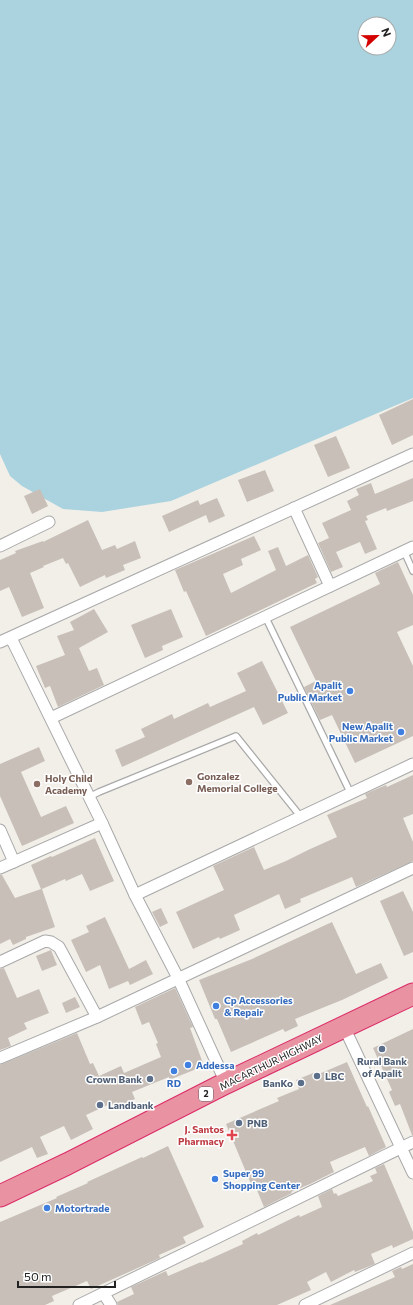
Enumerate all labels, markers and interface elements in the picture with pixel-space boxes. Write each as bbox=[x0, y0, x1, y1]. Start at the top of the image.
north arrow bbox=[357, 16, 397, 56]
text: N bbox=[379, 26, 394, 38]
place label: Apalit Public Market bbox=[278, 679, 342, 703]
marker: Apalit Public Market bbox=[345, 686, 355, 696]
place label: New Apalit Public Market bbox=[329, 720, 393, 744]
marker: New Apalit Public Market bbox=[396, 727, 406, 737]
place label: Gonzalez Memorial College bbox=[197, 770, 278, 794]
place label: Holy Child Academy bbox=[45, 772, 93, 796]
marker: Gonzalez Memorial College bbox=[184, 777, 194, 787]
marker: Holy Child Academy bbox=[32, 779, 42, 789]
place label: Cp Accessories & Repair bbox=[224, 994, 293, 1018]
marker: Cp Accessories & Repair bbox=[211, 1001, 221, 1011]
street label: MACARTHUR HIGHWAY bbox=[217, 1032, 325, 1092]
marker: Rural Bank of Apalit bbox=[377, 1044, 387, 1054]
place label: Rural Bank of Apalit bbox=[357, 1055, 407, 1079]
place label: Addessa bbox=[196, 1059, 234, 1071]
marker: Addessa bbox=[183, 1060, 193, 1070]
marker: RD bbox=[169, 1066, 179, 1076]
place label: LBC bbox=[325, 1070, 344, 1082]
marker: LBC bbox=[312, 1071, 322, 1081]
place label: Crown Bank bbox=[86, 1073, 142, 1085]
marker: Crown Bank bbox=[145, 1074, 155, 1084]
place label: RD bbox=[167, 1077, 181, 1089]
place label: BanKo bbox=[263, 1077, 293, 1089]
marker: BanKo bbox=[296, 1078, 306, 1088]
road number: 2 bbox=[199, 1087, 213, 1101]
place label: Landbank bbox=[108, 1099, 154, 1111]
marker: Landbank bbox=[95, 1100, 105, 1110]
place label: PNB bbox=[247, 1117, 268, 1129]
marker: PNB bbox=[234, 1118, 244, 1128]
place label: J. Santos Pharmacy bbox=[178, 1123, 224, 1147]
marker: J. Santos Pharmacy bbox=[227, 1130, 237, 1140]
place label: Super 99 Shopping Center bbox=[223, 1167, 300, 1191]
marker: Super 99 Shopping Center bbox=[210, 1174, 220, 1184]
place label: Motortrade bbox=[55, 1202, 109, 1214]
marker: Motortrade bbox=[42, 1203, 52, 1213]
scale bar bbox=[18, 1263, 115, 1289]
text: 50 m bbox=[24, 1269, 52, 1283]

